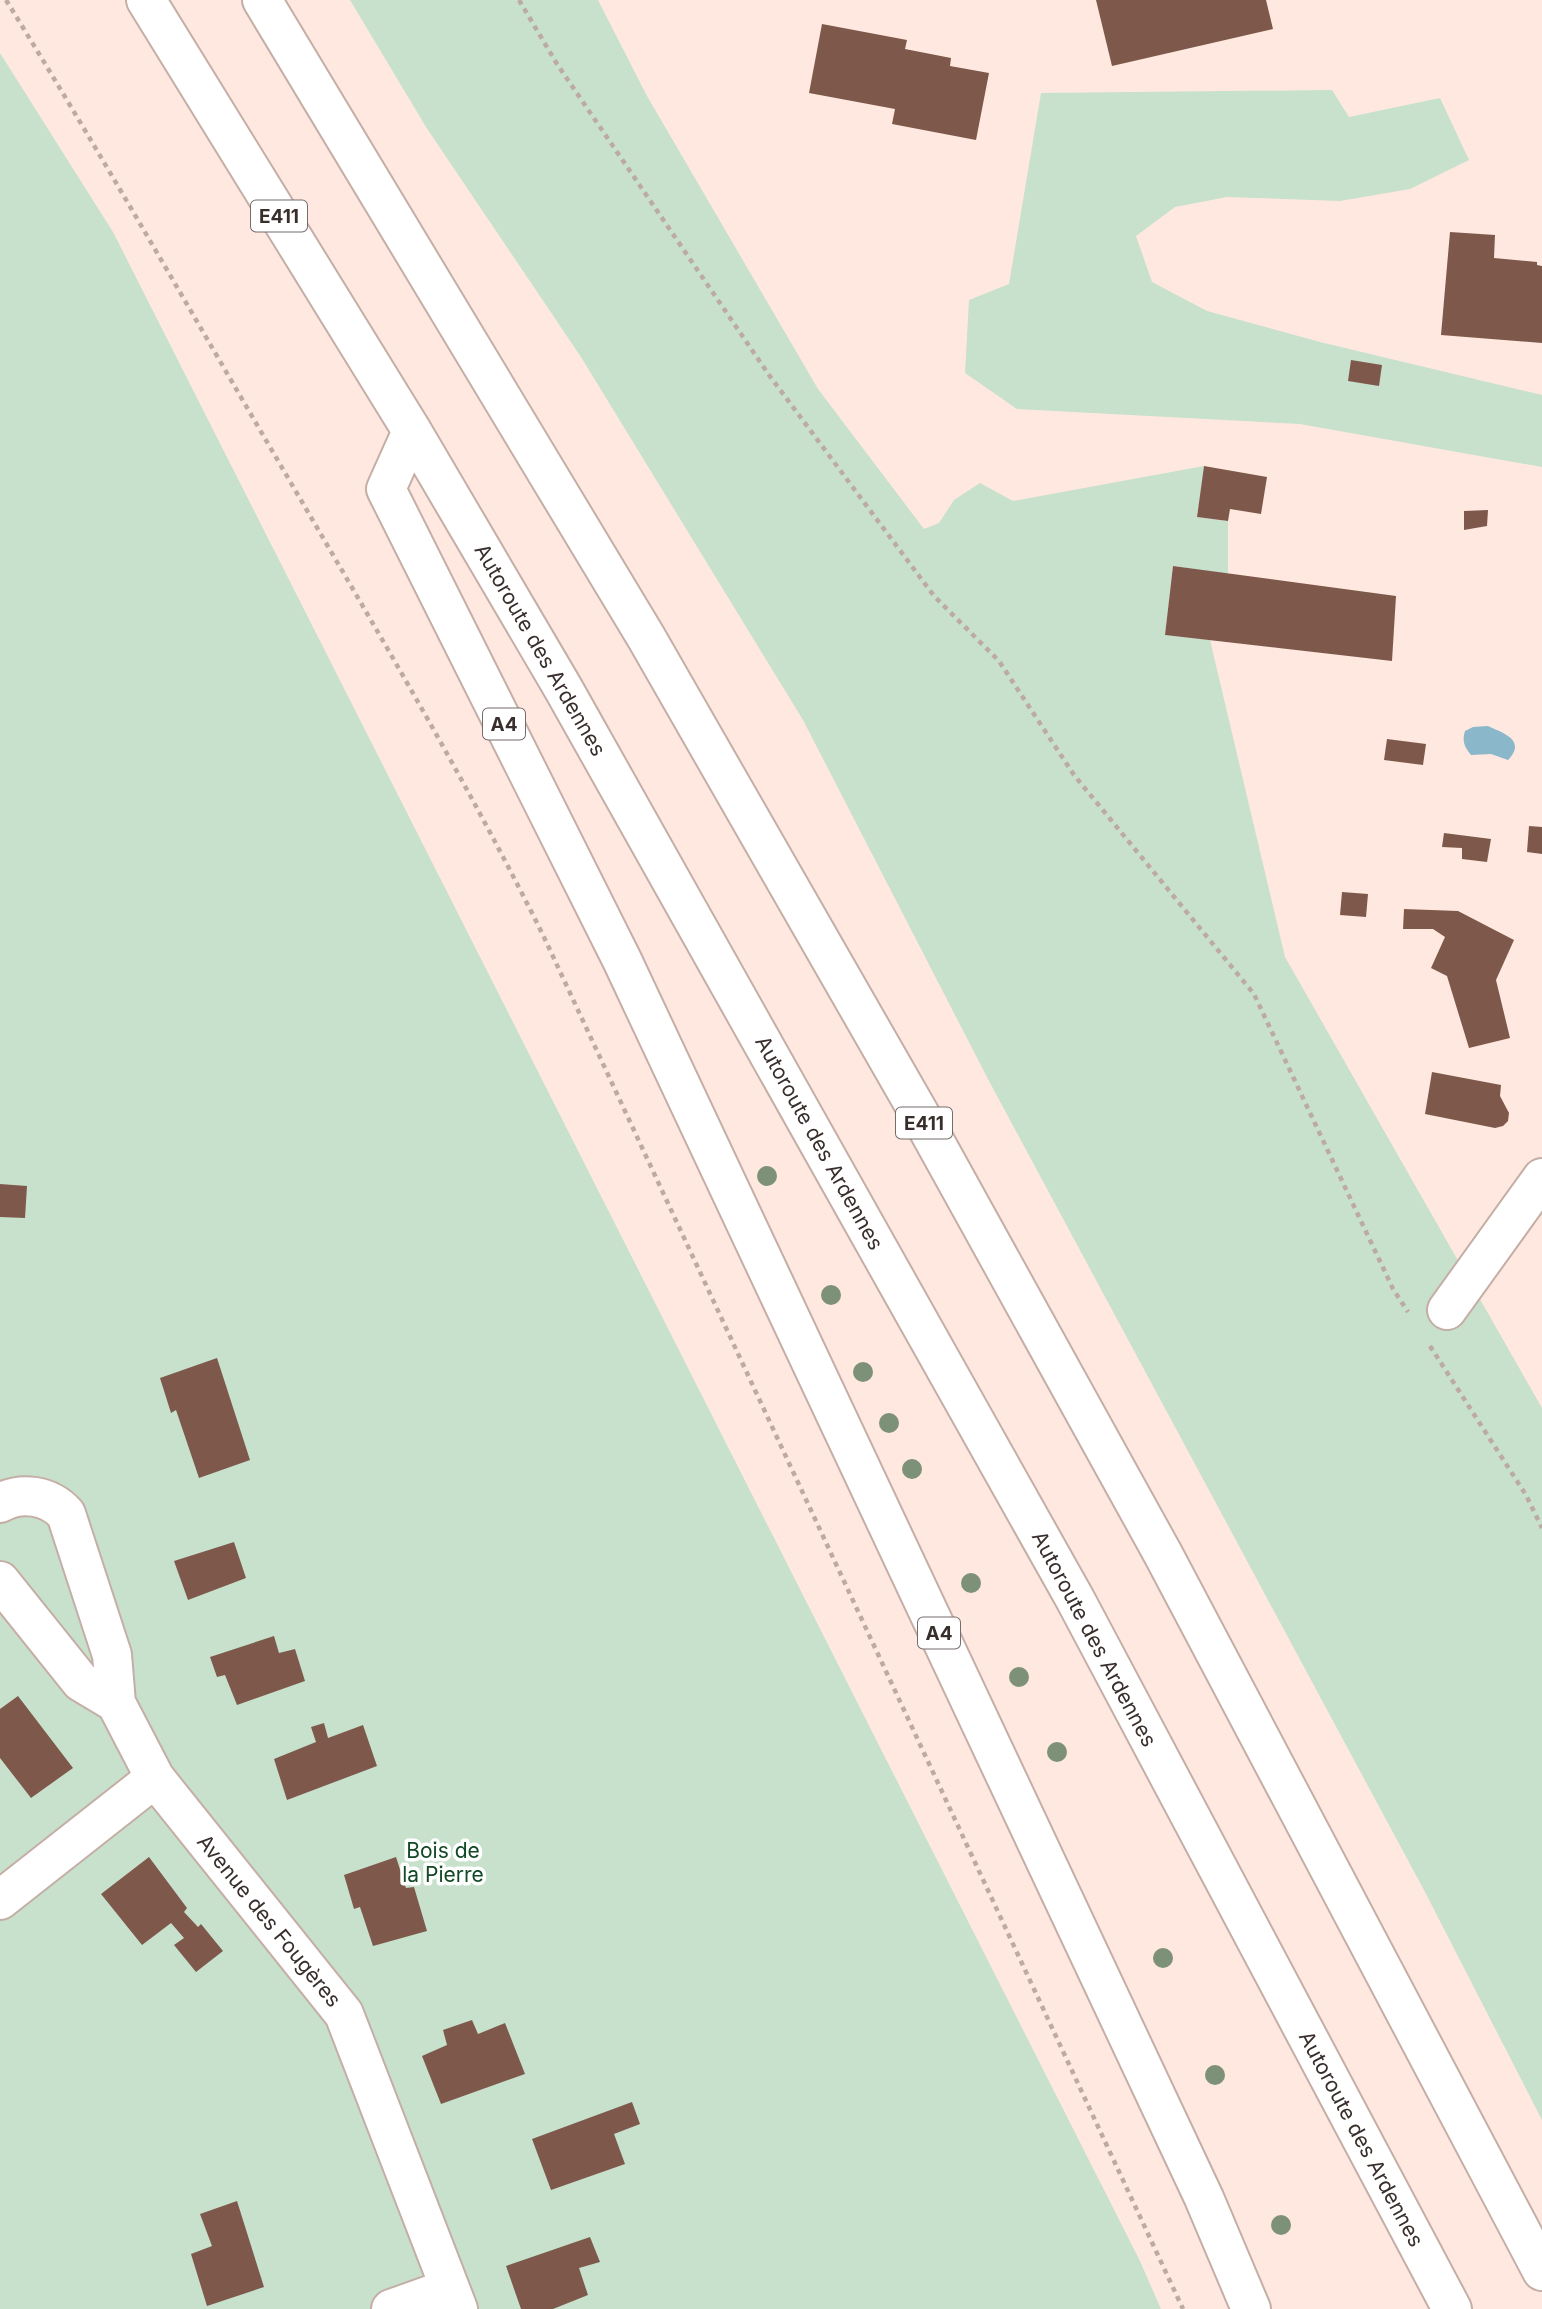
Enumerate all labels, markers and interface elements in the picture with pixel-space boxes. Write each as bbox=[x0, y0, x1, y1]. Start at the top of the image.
road number: E411 bbox=[251, 200, 307, 232]
street label: Autoroute des Ardennes bbox=[469, 539, 611, 760]
road number: A4 bbox=[483, 708, 525, 740]
street label: Autoroute des Ardennes bbox=[750, 1031, 889, 1254]
road number: E411 bbox=[896, 1107, 952, 1138]
street label: Autoroute des Ardennes bbox=[1027, 1527, 1162, 1751]
road number: A4 bbox=[918, 1618, 960, 1648]
street label: Avenue des Fougères bbox=[192, 1830, 347, 2012]
park label: Bois de la Pierre bbox=[402, 1838, 484, 1887]
street label: Autoroute des Ardennes bbox=[1294, 2027, 1429, 2251]

